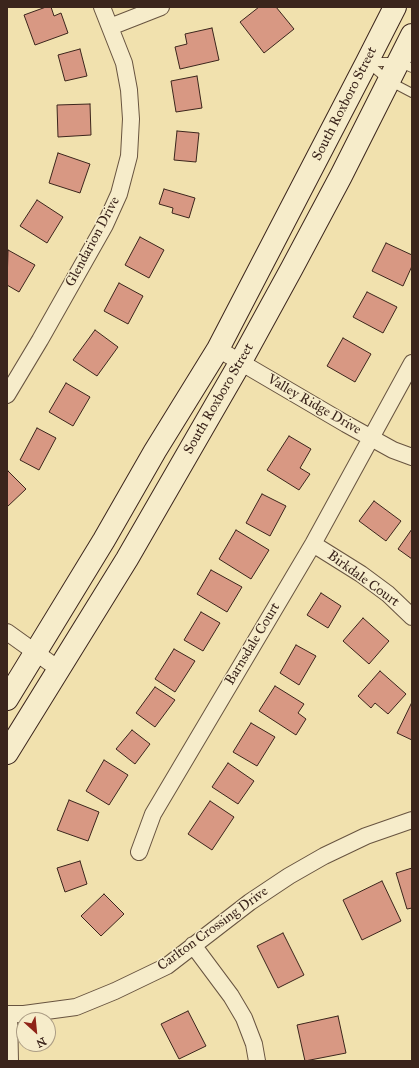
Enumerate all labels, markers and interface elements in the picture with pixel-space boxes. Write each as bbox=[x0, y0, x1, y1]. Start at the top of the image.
street label: South Roxboro Street bbox=[309, 44, 381, 164]
street label: Glendarion Drive bbox=[62, 194, 124, 290]
street label: South Roxboro Street bbox=[180, 340, 258, 458]
street label: Valley Ridge Drive bbox=[264, 371, 364, 439]
street label: Birkdale Court bbox=[324, 547, 402, 611]
street label: Barnsdale Court bbox=[222, 600, 284, 688]
street label: Carlton Crossing Drive bbox=[154, 883, 272, 975]
north arrow bbox=[16, 1012, 56, 1052]
text: N bbox=[34, 1034, 48, 1050]

